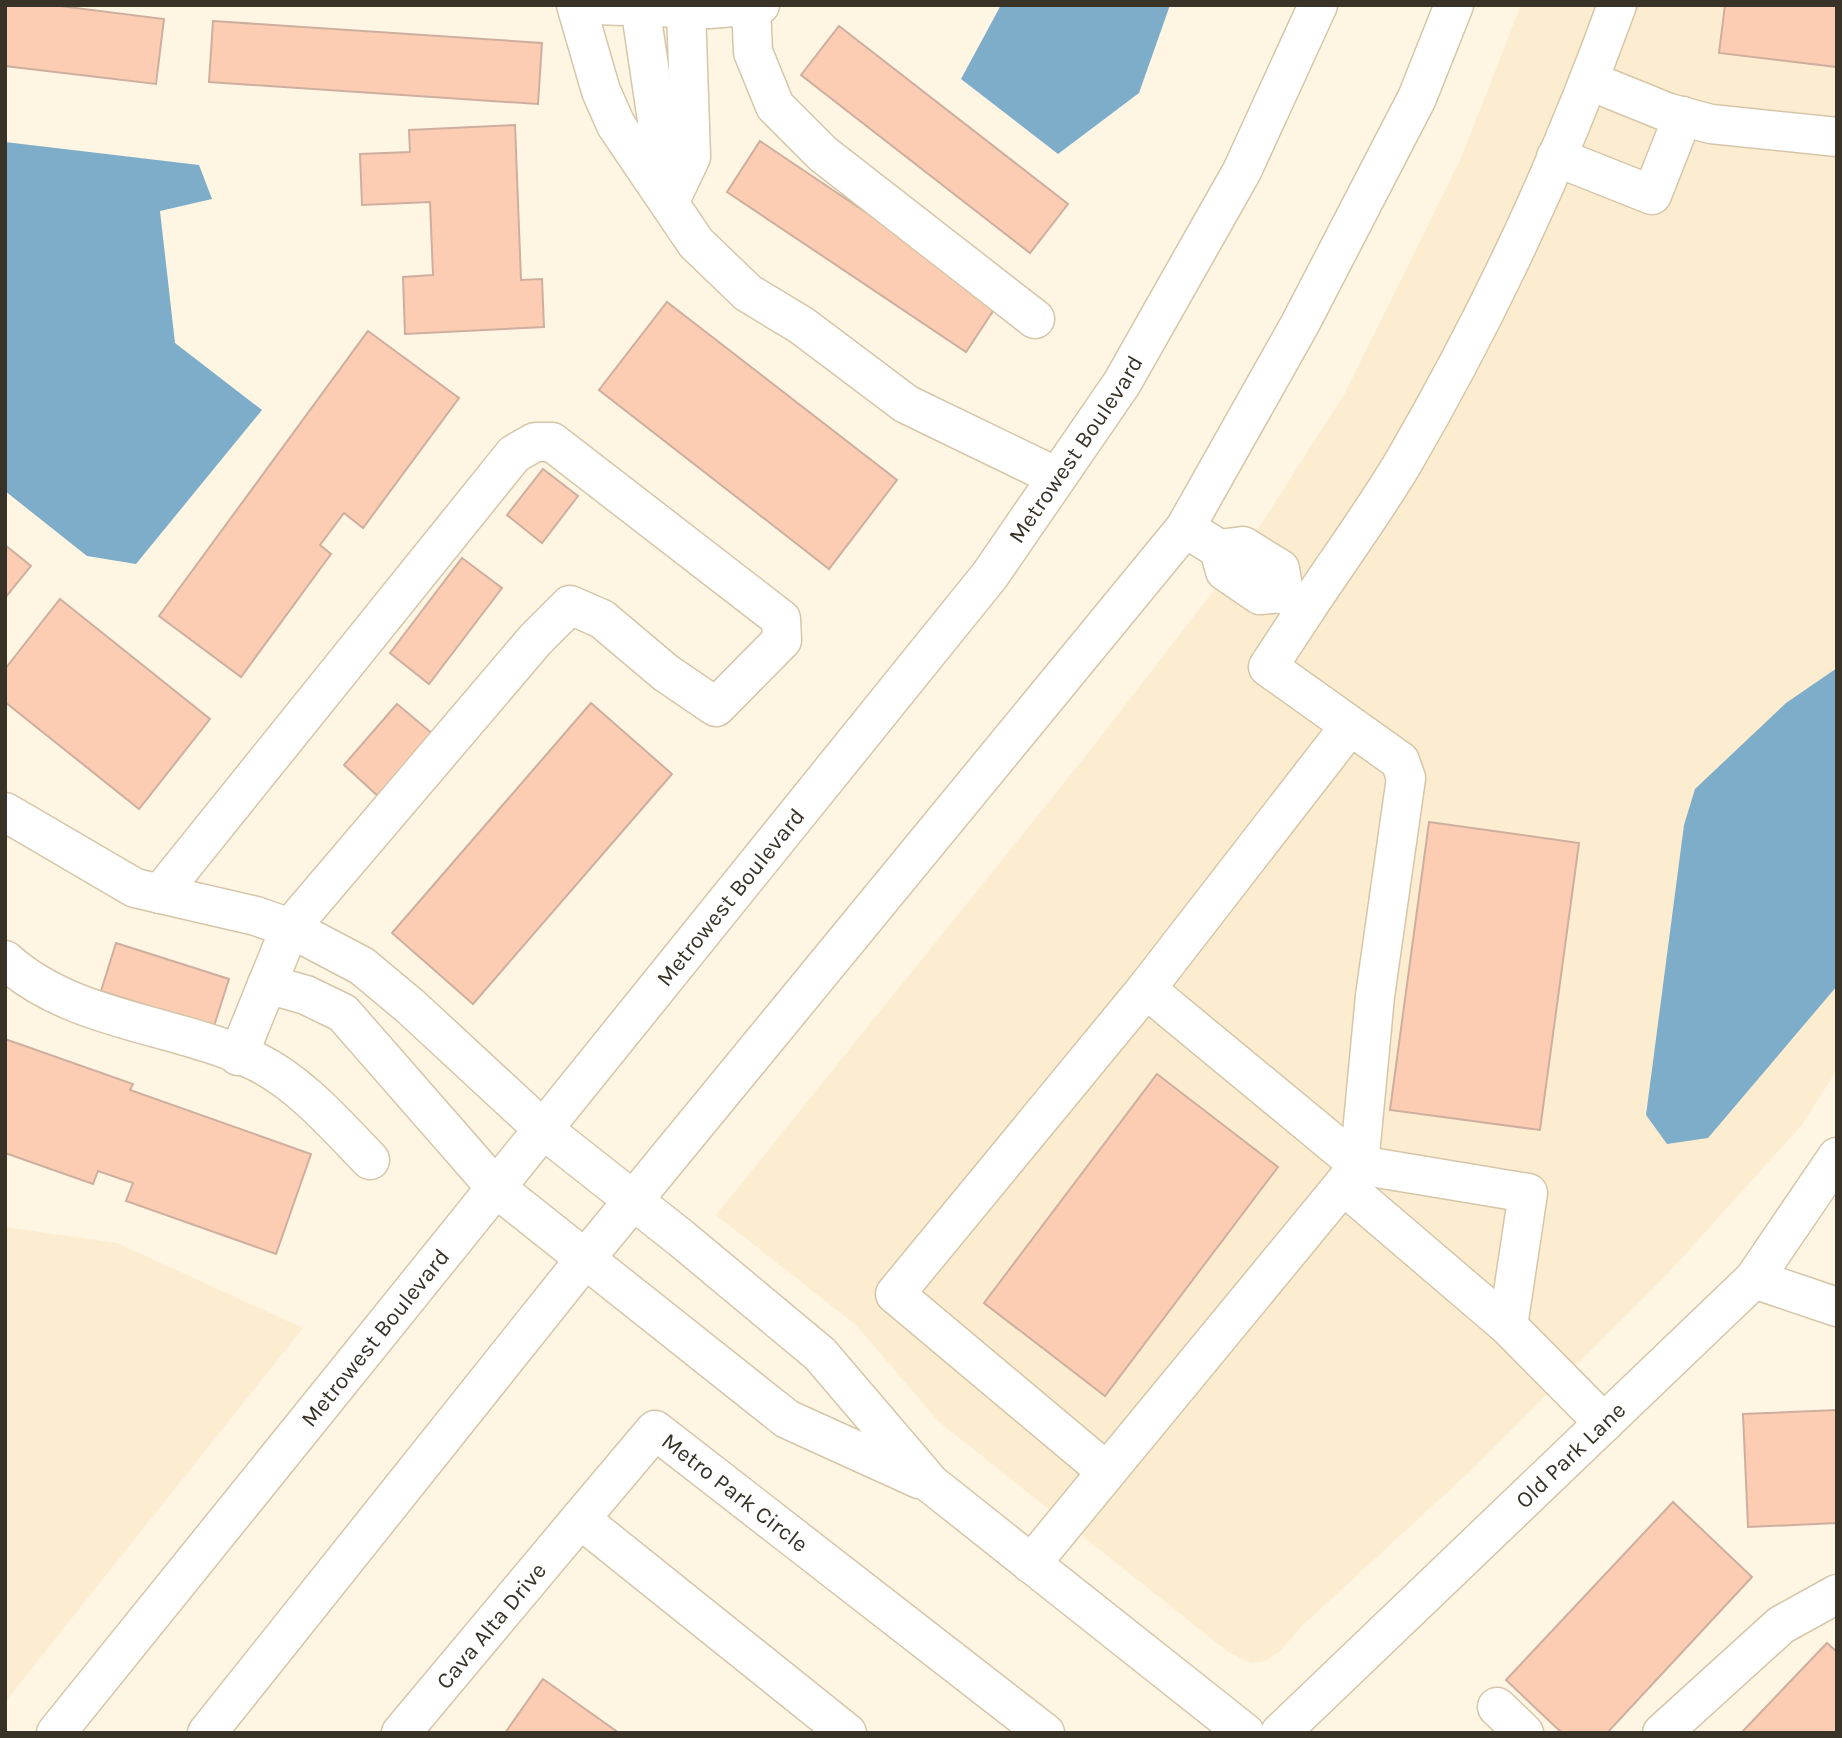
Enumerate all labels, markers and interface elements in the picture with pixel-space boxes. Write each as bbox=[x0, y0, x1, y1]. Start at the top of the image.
street label: Metrowest Boulevard bbox=[1003, 351, 1148, 548]
street label: Metrowest Boulevard bbox=[650, 803, 810, 991]
street label: Metrowest Boulevard bbox=[295, 1243, 455, 1432]
street label: Old Park Lane bbox=[1510, 1396, 1631, 1514]
street label: Metro Park Circle bbox=[657, 1427, 814, 1557]
street label: Cava Alta Drive bbox=[430, 1557, 551, 1694]

